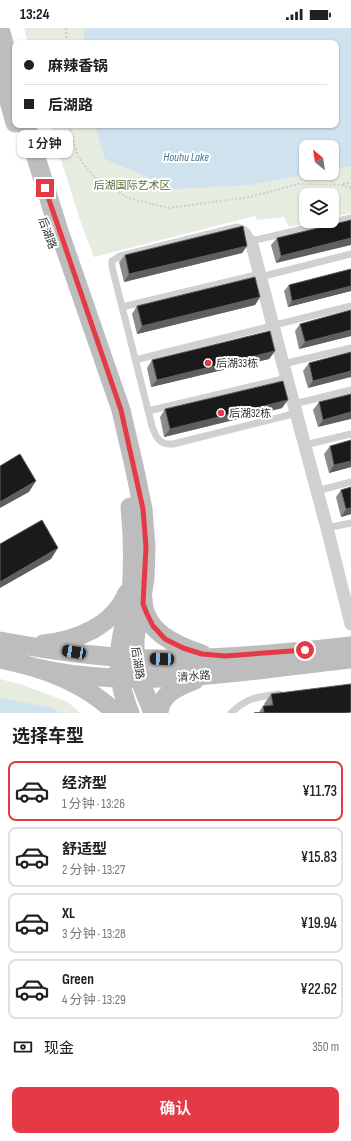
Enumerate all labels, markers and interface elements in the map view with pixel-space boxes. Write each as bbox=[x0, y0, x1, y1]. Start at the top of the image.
text: 13:24 bbox=[20, 5, 49, 24]
text: 麻辣香锅 bbox=[48, 57, 108, 76]
text: 后湖路 bbox=[48, 96, 93, 115]
callout: 1 分钟 bbox=[17, 130, 73, 158]
text: 1 分钟 bbox=[29, 136, 61, 152]
north arrow bbox=[299, 140, 339, 180]
map controls bbox=[299, 140, 339, 228]
water label: Houhu Lake bbox=[163, 150, 209, 165]
route end bbox=[36, 179, 54, 197]
park label: 后湖国际艺术区 bbox=[94, 179, 171, 192]
button: layers bbox=[299, 188, 339, 228]
street label: 后湖路 bbox=[36, 215, 59, 251]
place label: 后湖33栋 bbox=[216, 357, 258, 370]
marker: 后湖33栋 bbox=[203, 358, 213, 368]
place label: 后湖32栋 bbox=[229, 407, 271, 420]
marker: 后湖32栋 bbox=[216, 408, 226, 418]
route start bbox=[296, 641, 314, 659]
car bbox=[61, 644, 87, 660]
street label: 后湖路 bbox=[129, 646, 147, 680]
car bbox=[150, 653, 174, 665]
street label: 清水路 bbox=[177, 669, 211, 684]
text: 选择车型 bbox=[12, 726, 84, 747]
icon: car bbox=[14, 773, 50, 809]
text: 经济型 bbox=[62, 774, 107, 793]
text: ¥11.73 bbox=[302, 782, 337, 801]
text: 1 分钟 · 13:26 bbox=[62, 796, 125, 812]
icon: car bbox=[14, 839, 50, 875]
text: 舒适型 bbox=[62, 840, 107, 859]
text: ¥15.83 bbox=[301, 848, 337, 867]
text: 2 分钟 · 13:27 bbox=[62, 862, 125, 878]
text: XL bbox=[62, 904, 75, 923]
icon: car bbox=[14, 905, 50, 941]
text: ¥19.94 bbox=[301, 914, 337, 933]
text: 3 分钟 · 13:28 bbox=[62, 926, 126, 942]
text: Green bbox=[62, 970, 94, 989]
icon: car bbox=[14, 971, 50, 1007]
text: ¥22.62 bbox=[300, 980, 337, 999]
text: 4 分钟 · 13:29 bbox=[62, 992, 126, 1008]
icon: cash bbox=[12, 1036, 34, 1058]
text: 现金 bbox=[44, 1039, 74, 1058]
text: 350 m bbox=[312, 1039, 339, 1055]
button: 确认 bbox=[12, 1087, 339, 1133]

